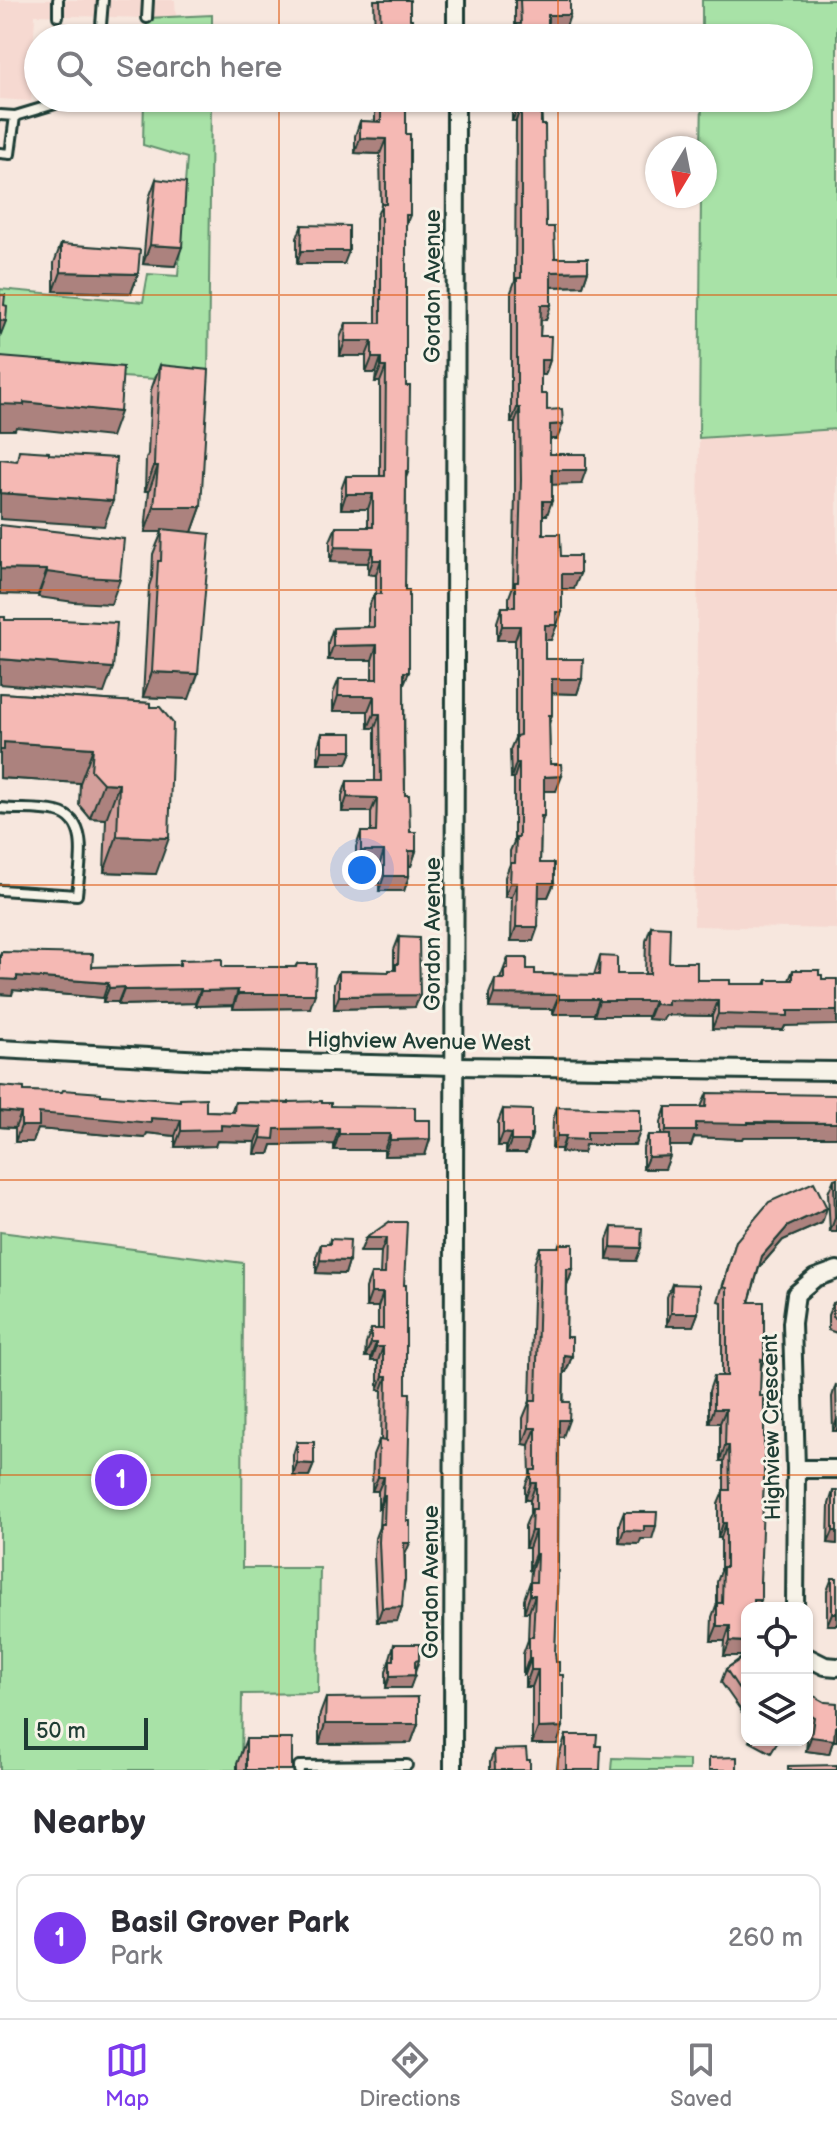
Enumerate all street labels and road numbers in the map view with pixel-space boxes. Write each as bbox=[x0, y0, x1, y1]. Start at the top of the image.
street label: Gordon Avenue bbox=[420, 209, 447, 363]
street label: Gordon Avenue bbox=[420, 857, 447, 1011]
street label: Highview Avenue West bbox=[307, 1027, 531, 1057]
street label: Highview Crescent bbox=[757, 1333, 787, 1520]
street label: Gordon Avenue bbox=[418, 1505, 445, 1659]

